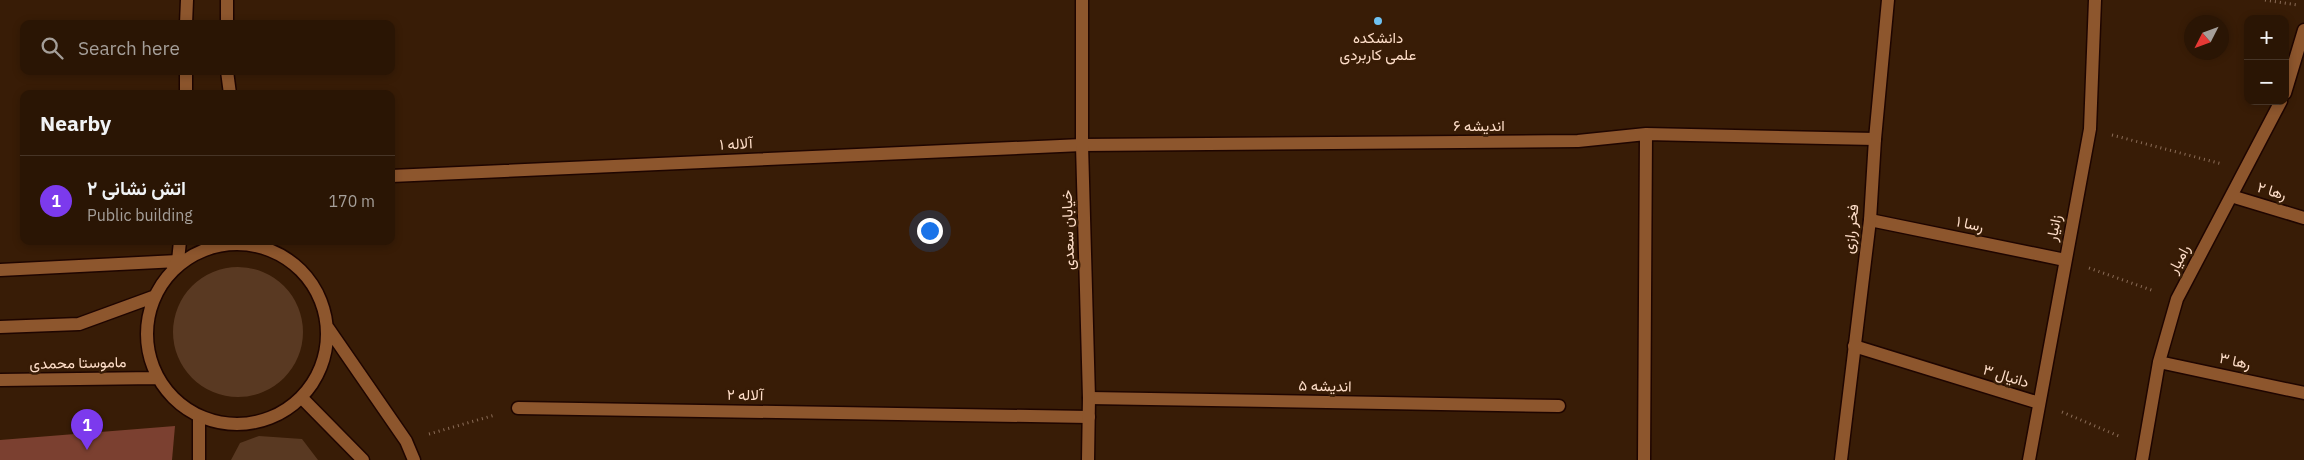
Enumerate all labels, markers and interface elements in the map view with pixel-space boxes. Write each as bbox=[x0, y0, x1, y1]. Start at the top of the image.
marker: دانشکده علمی کاربردی bbox=[1372, 15, 1384, 27]
north arrow bbox=[2184, 15, 2229, 60]
map controls bbox=[2244, 15, 2289, 105]
button: + bbox=[2244, 15, 2289, 60]
search box bbox=[20, 20, 395, 75]
place label: دانشکده علمی کاربردی bbox=[1340, 28, 1417, 65]
icon: search bbox=[38, 34, 66, 62]
text: Search here bbox=[78, 36, 180, 60]
button: − bbox=[2244, 60, 2289, 105]
text: Nearby bbox=[40, 109, 111, 137]
street label: اندیشه ۶ bbox=[1453, 116, 1505, 135]
street label: آلاله ۱ bbox=[719, 133, 754, 154]
text: اتش نشانی ۲ bbox=[87, 176, 186, 200]
street label: رها ۲ bbox=[2255, 177, 2289, 204]
street label: خیابان سعدی bbox=[1057, 189, 1079, 271]
text: 1 bbox=[51, 191, 61, 211]
text: 170 m bbox=[328, 191, 375, 211]
street label: فخر رازی bbox=[1838, 203, 1864, 255]
text: Public building bbox=[87, 205, 193, 225]
street label: رسا ۱ bbox=[1955, 211, 1986, 236]
street label: زانیار bbox=[2041, 213, 2065, 244]
your location bbox=[917, 218, 943, 244]
street label: رامیار bbox=[2163, 241, 2194, 277]
street label: رها ۳ bbox=[2218, 348, 2253, 373]
street label: ماموستا محمدی bbox=[29, 352, 127, 374]
street label: دانیال ۳ bbox=[1981, 360, 2032, 392]
street label: اندیشه ۵ bbox=[1298, 376, 1352, 395]
street label: آلاله ۲ bbox=[727, 385, 765, 404]
pin: 1 bbox=[71, 409, 103, 450]

